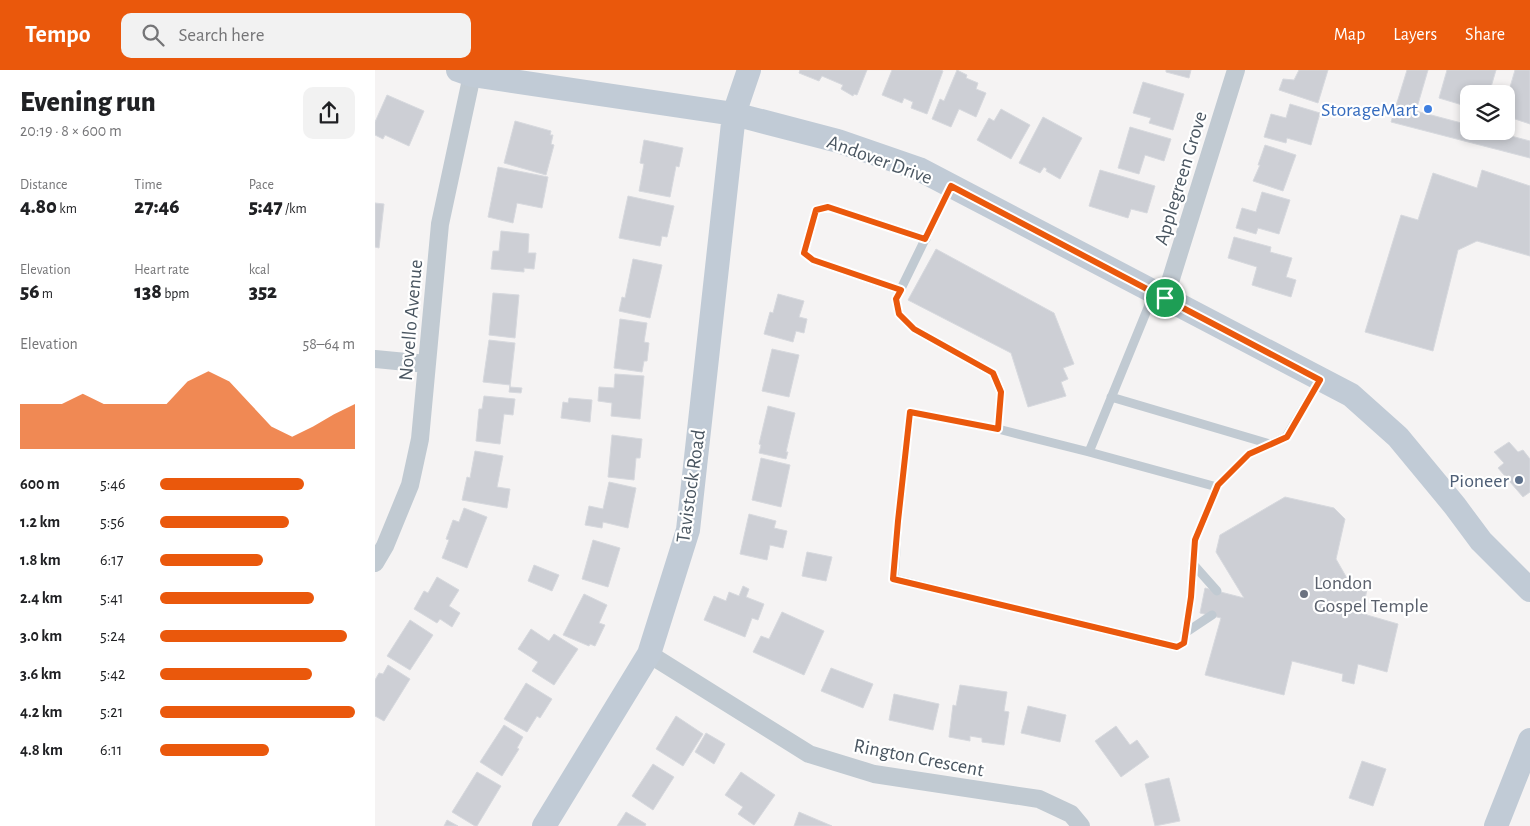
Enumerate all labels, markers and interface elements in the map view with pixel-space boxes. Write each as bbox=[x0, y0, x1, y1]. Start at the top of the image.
search box bbox=[121, 13, 471, 58]
icon: search bbox=[139, 21, 167, 49]
text: Tempo bbox=[25, 23, 91, 47]
text: Search here bbox=[179, 26, 264, 45]
text: Map bbox=[1334, 26, 1365, 44]
text: Layers bbox=[1393, 26, 1437, 44]
text: Share bbox=[1465, 26, 1505, 44]
map controls bbox=[1460, 85, 1515, 140]
button: layers bbox=[1460, 85, 1515, 140]
button: share bbox=[303, 87, 355, 139]
text: Evening run bbox=[20, 89, 156, 117]
place label: StorageMart bbox=[1321, 100, 1419, 120]
marker: StorageMart bbox=[1422, 103, 1434, 115]
street label: Applegreen Grove bbox=[1151, 109, 1211, 248]
text: 20:19 · 8 × 600 m bbox=[20, 123, 122, 139]
street label: Andover Drive bbox=[824, 132, 935, 188]
text: Distance bbox=[20, 178, 67, 192]
text: Time bbox=[134, 178, 162, 192]
text: Pace bbox=[249, 178, 274, 192]
text: 4.80 bbox=[20, 196, 57, 217]
text: 27:46 bbox=[134, 196, 179, 217]
text: 5:47 bbox=[249, 196, 283, 217]
text: km bbox=[57, 202, 77, 216]
text: /km bbox=[283, 202, 307, 216]
street label: Novello Avenue bbox=[396, 259, 426, 381]
text: Elevation bbox=[20, 263, 71, 277]
text: Heart rate bbox=[134, 263, 189, 277]
text: kcal bbox=[249, 263, 270, 277]
pin bbox=[1144, 277, 1186, 319]
text: 56 bbox=[20, 281, 39, 302]
text: 138 bbox=[134, 281, 162, 302]
text: 352 bbox=[249, 281, 277, 302]
icon: arrive bbox=[1151, 284, 1179, 312]
text: m bbox=[39, 287, 53, 301]
text: bpm bbox=[162, 287, 190, 301]
text: Elevation bbox=[20, 336, 78, 352]
text: 58–64 m bbox=[302, 336, 355, 352]
street label: Tavistock Road bbox=[673, 428, 709, 544]
place label: Pioneer bbox=[1449, 471, 1510, 491]
marker: Pioneer bbox=[1513, 474, 1525, 486]
text: 600 m bbox=[20, 476, 60, 492]
text: 5:46 bbox=[100, 476, 126, 492]
text: 1.2 km bbox=[20, 514, 60, 530]
text: 5:56 bbox=[100, 514, 125, 530]
text: 1.8 km bbox=[20, 552, 61, 568]
text: 6:17 bbox=[100, 552, 123, 568]
place label: London Gospel Temple bbox=[1314, 573, 1429, 616]
marker: London Gospel Temple bbox=[1298, 588, 1310, 600]
text: 2.4 km bbox=[20, 590, 63, 606]
text: 5:41 bbox=[100, 590, 124, 606]
text: 3.0 km bbox=[20, 628, 62, 644]
text: 5:24 bbox=[100, 628, 125, 644]
text: 3.6 km bbox=[20, 666, 62, 682]
text: 5:42 bbox=[100, 666, 125, 682]
text: 4.2 km bbox=[20, 704, 63, 720]
text: 5:21 bbox=[100, 704, 123, 720]
street label: Rington Crescent bbox=[852, 736, 986, 781]
text: 4.8 km bbox=[20, 742, 63, 758]
text: 6:11 bbox=[100, 742, 122, 758]

